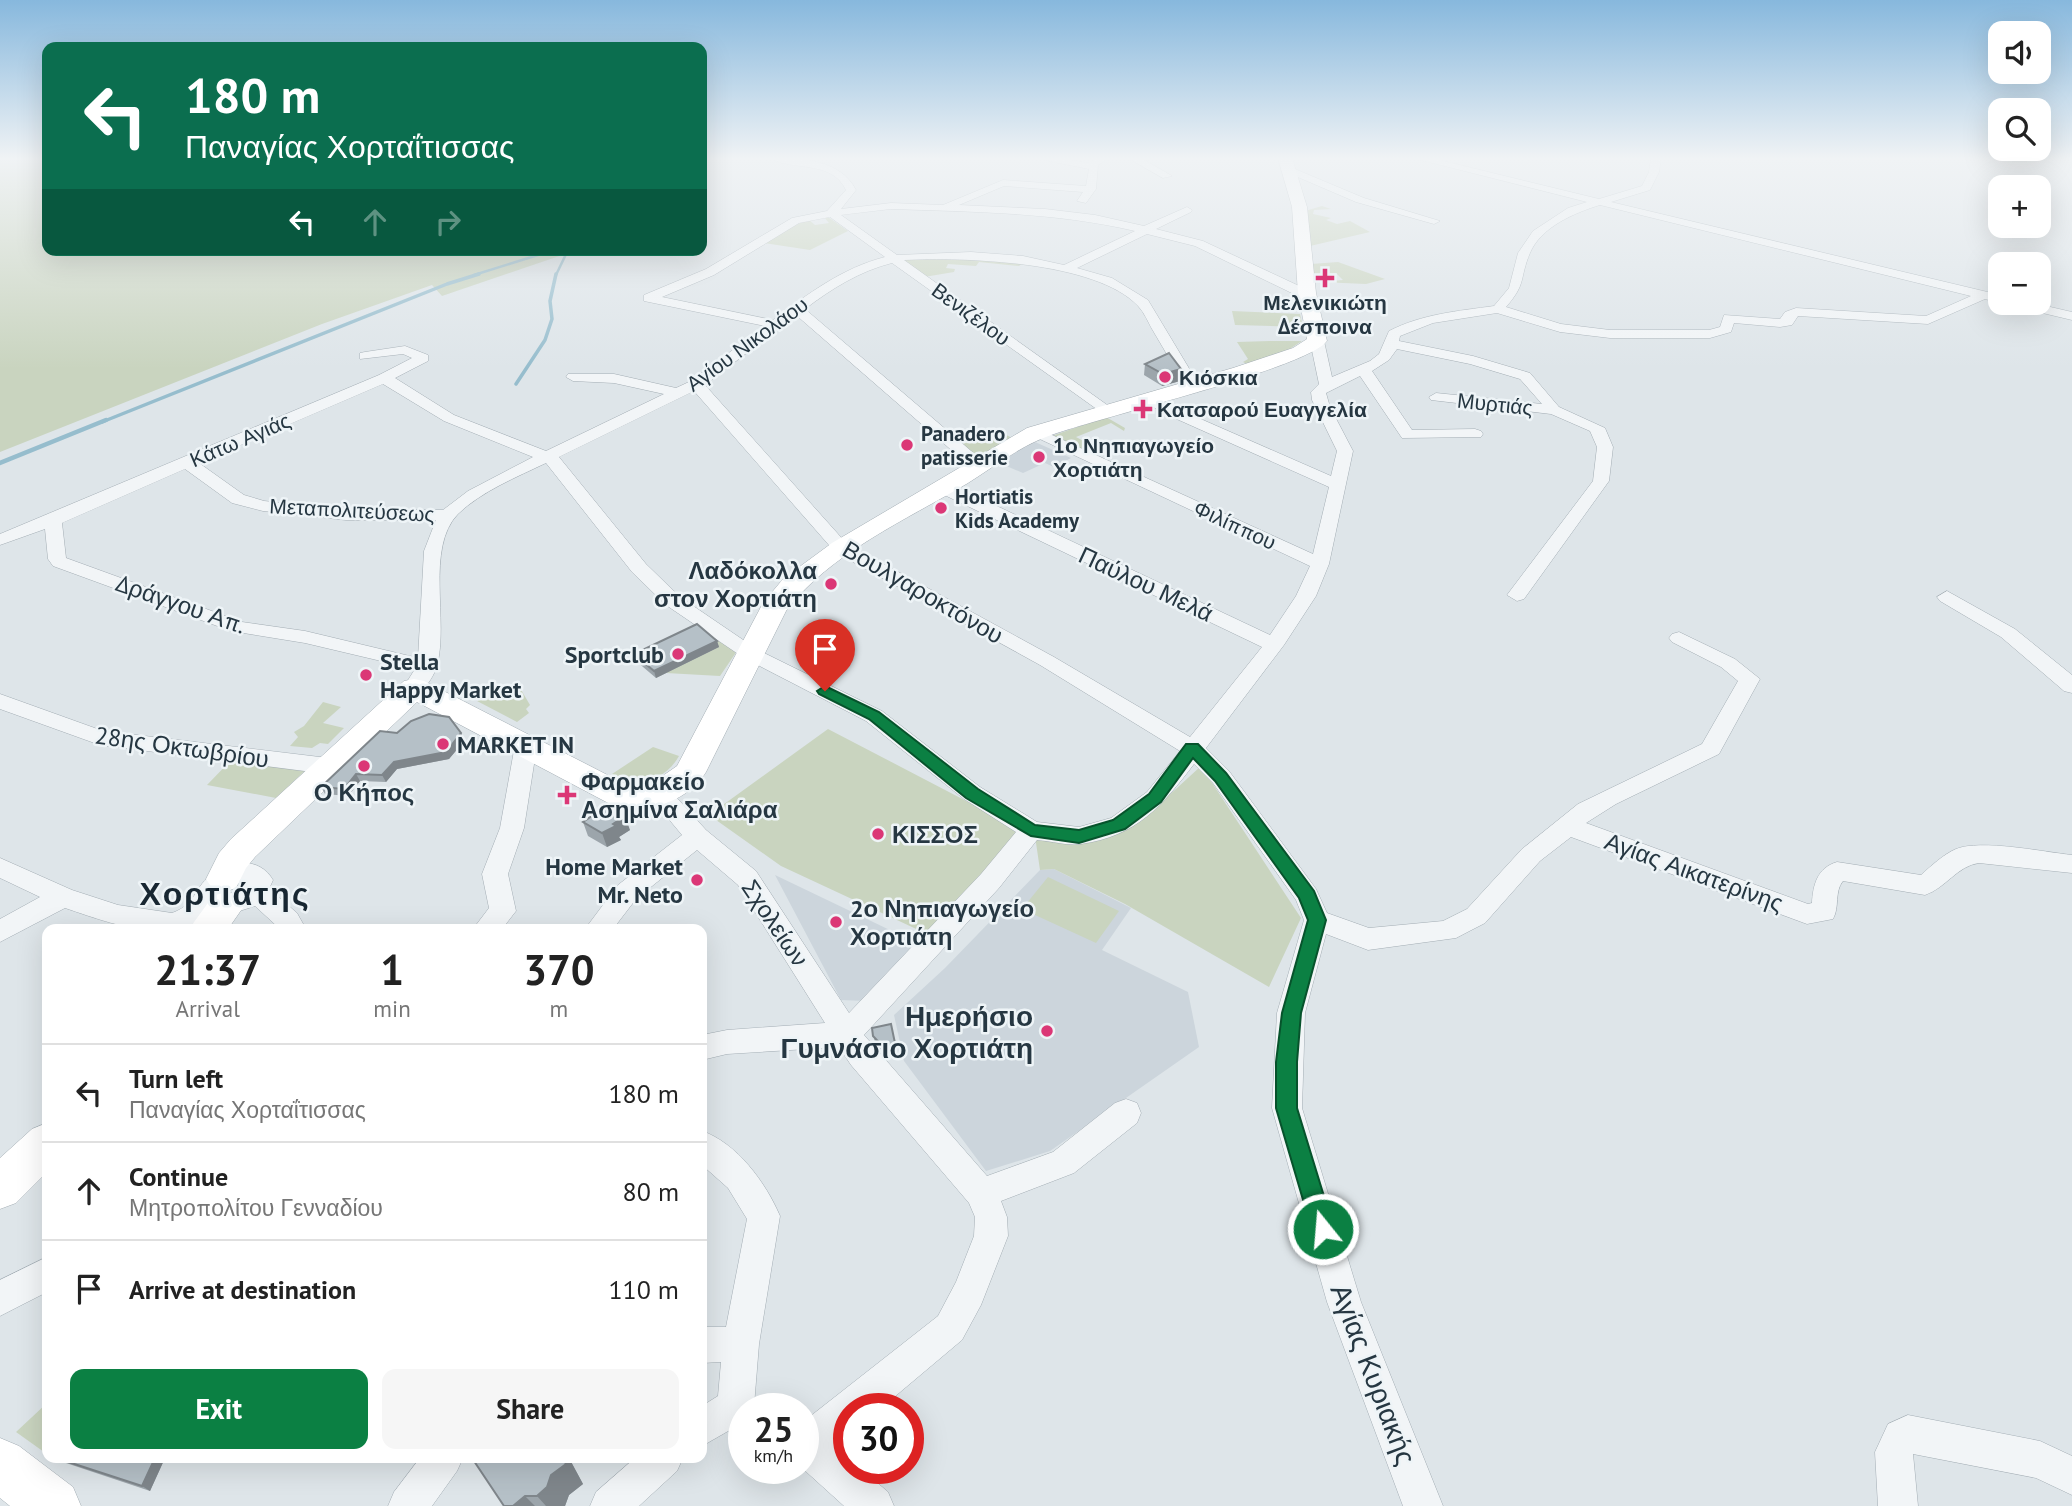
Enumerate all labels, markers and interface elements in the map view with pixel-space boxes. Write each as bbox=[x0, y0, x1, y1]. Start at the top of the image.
map controls bbox=[1988, 21, 2051, 315]
button: sound bbox=[1988, 21, 2051, 84]
text: 180 m bbox=[185, 63, 320, 127]
icon: left bbox=[70, 70, 161, 161]
button: search bbox=[1988, 98, 2051, 161]
text: Παναγίας Χορταΐτισσας bbox=[185, 125, 515, 167]
button: + bbox=[1988, 175, 2051, 238]
icon: left bbox=[283, 203, 321, 241]
icon: ahead bbox=[356, 203, 394, 241]
icon: right bbox=[429, 203, 467, 241]
button: − bbox=[1988, 252, 2051, 315]
marker: Μελενικιώτη Δέσποινα bbox=[1317, 270, 1333, 286]
street label: Βενιζέλου bbox=[926, 276, 1016, 352]
place label: Μελενικιώτη Δέσποινα bbox=[1263, 289, 1387, 340]
street label: Αγίου Νικολάου bbox=[681, 291, 813, 397]
place label: Κιόσκια bbox=[1179, 364, 1258, 391]
marker: Κιόσκια bbox=[1157, 369, 1173, 385]
street label: Μυρτιάς bbox=[1456, 387, 1534, 421]
place label: Κατσαρού Ευαγγελία bbox=[1157, 396, 1367, 423]
marker: Κατσαρού Ευαγγελία bbox=[1135, 401, 1151, 417]
street label: Κάτω Αγιάς bbox=[185, 407, 295, 473]
place label: Panadero patisserie bbox=[921, 420, 1008, 471]
place label: 1ο Νηπιαγωγείο Χορτιάτη bbox=[1053, 432, 1214, 483]
marker: Panadero patisserie bbox=[899, 437, 915, 453]
marker: 1ο Νηπιαγωγείο Χορτιάτη bbox=[1031, 449, 1047, 465]
place label: Hortiatis Kids Academy bbox=[955, 483, 1080, 534]
street label: Μεταπολιτεύσεως bbox=[269, 492, 435, 528]
street label: Φιλίππου bbox=[1190, 494, 1280, 556]
marker: Hortiatis Kids Academy bbox=[933, 500, 949, 516]
street label: Βουλγαροκτόνου bbox=[837, 533, 1009, 651]
street label: Παύλου Μελά bbox=[1074, 539, 1218, 629]
place label: Λαδόκολλα στον Χορτιάτη bbox=[654, 555, 817, 614]
street label: Δράγγου Απ. bbox=[112, 567, 250, 641]
marker: Λαδόκολλα στον Χορτιάτη bbox=[823, 576, 839, 592]
pin bbox=[795, 619, 855, 691]
icon: arrive bbox=[806, 630, 844, 668]
place label: Sportclub bbox=[565, 639, 664, 670]
place label: Stella Happy Market bbox=[380, 646, 522, 705]
marker: Sportclub bbox=[670, 646, 686, 662]
marker: Stella Happy Market bbox=[358, 667, 374, 683]
street label: 28ης Οκτωβρίου bbox=[93, 719, 271, 775]
place label: MARKET IN bbox=[457, 729, 574, 760]
marker: MARKET IN bbox=[435, 736, 451, 752]
marker: Ο Κήπος bbox=[356, 758, 372, 774]
place label: Φαρμακείο Ασημίνα Σαλιάρα bbox=[581, 766, 778, 825]
place label: Ο Κήπος bbox=[314, 777, 414, 808]
marker: Φαρμακείο Ασημίνα Σαλιάρα bbox=[559, 787, 575, 803]
place label: ΚΙΣΣΟΣ bbox=[892, 819, 978, 850]
street label: Αγίας Αικατερίνης bbox=[1600, 825, 1788, 919]
marker: ΚΙΣΣΟΣ bbox=[870, 826, 886, 842]
place label: Home Market Mr. Neto bbox=[545, 851, 684, 910]
district label: Χορτιάτης bbox=[139, 872, 311, 914]
marker: Home Market Mr. Neto bbox=[689, 872, 705, 888]
street label: Σχολείων bbox=[735, 874, 815, 972]
place label: 2ο Νηπιαγωγείο Χορτιάτη bbox=[850, 893, 1034, 952]
marker: 2ο Νηπιαγωγείο Χορτιάτη bbox=[828, 914, 844, 930]
text: 21:37 bbox=[154, 942, 261, 997]
text: 1 bbox=[380, 942, 404, 997]
text: 370 bbox=[523, 942, 595, 997]
text: Arrival bbox=[175, 994, 240, 1023]
text: min bbox=[373, 994, 411, 1023]
text: m bbox=[550, 994, 568, 1023]
place label: Ημερήσιο Γυμνάσιο Χορτιάτη bbox=[781, 997, 1033, 1066]
marker: Ημερήσιο Γυμνάσιο Χορτιάτη bbox=[1039, 1023, 1055, 1039]
text: Turn left bbox=[129, 1062, 223, 1095]
icon: left bbox=[70, 1074, 108, 1112]
text: 180 m bbox=[608, 1077, 679, 1110]
text: Παναγίας Χορταΐτισσας bbox=[129, 1095, 366, 1124]
text: Continue bbox=[129, 1160, 228, 1193]
icon: ahead bbox=[70, 1172, 108, 1210]
text: 80 m bbox=[623, 1175, 679, 1208]
position arrow bbox=[1286, 1192, 1360, 1266]
text: Μητροπολίτου Γενναδίου bbox=[129, 1193, 383, 1222]
icon: arrive bbox=[70, 1270, 108, 1308]
text: Arrive at destination bbox=[129, 1273, 356, 1306]
text: 110 m bbox=[608, 1273, 679, 1306]
street label: Αγίας Κυριακής bbox=[1323, 1278, 1425, 1470]
button: Exit bbox=[70, 1369, 368, 1449]
button: Share bbox=[382, 1369, 679, 1449]
speed limit sign: 30 bbox=[833, 1393, 924, 1484]
text: 25 bbox=[754, 1406, 793, 1452]
text: km/h bbox=[754, 1444, 793, 1467]

